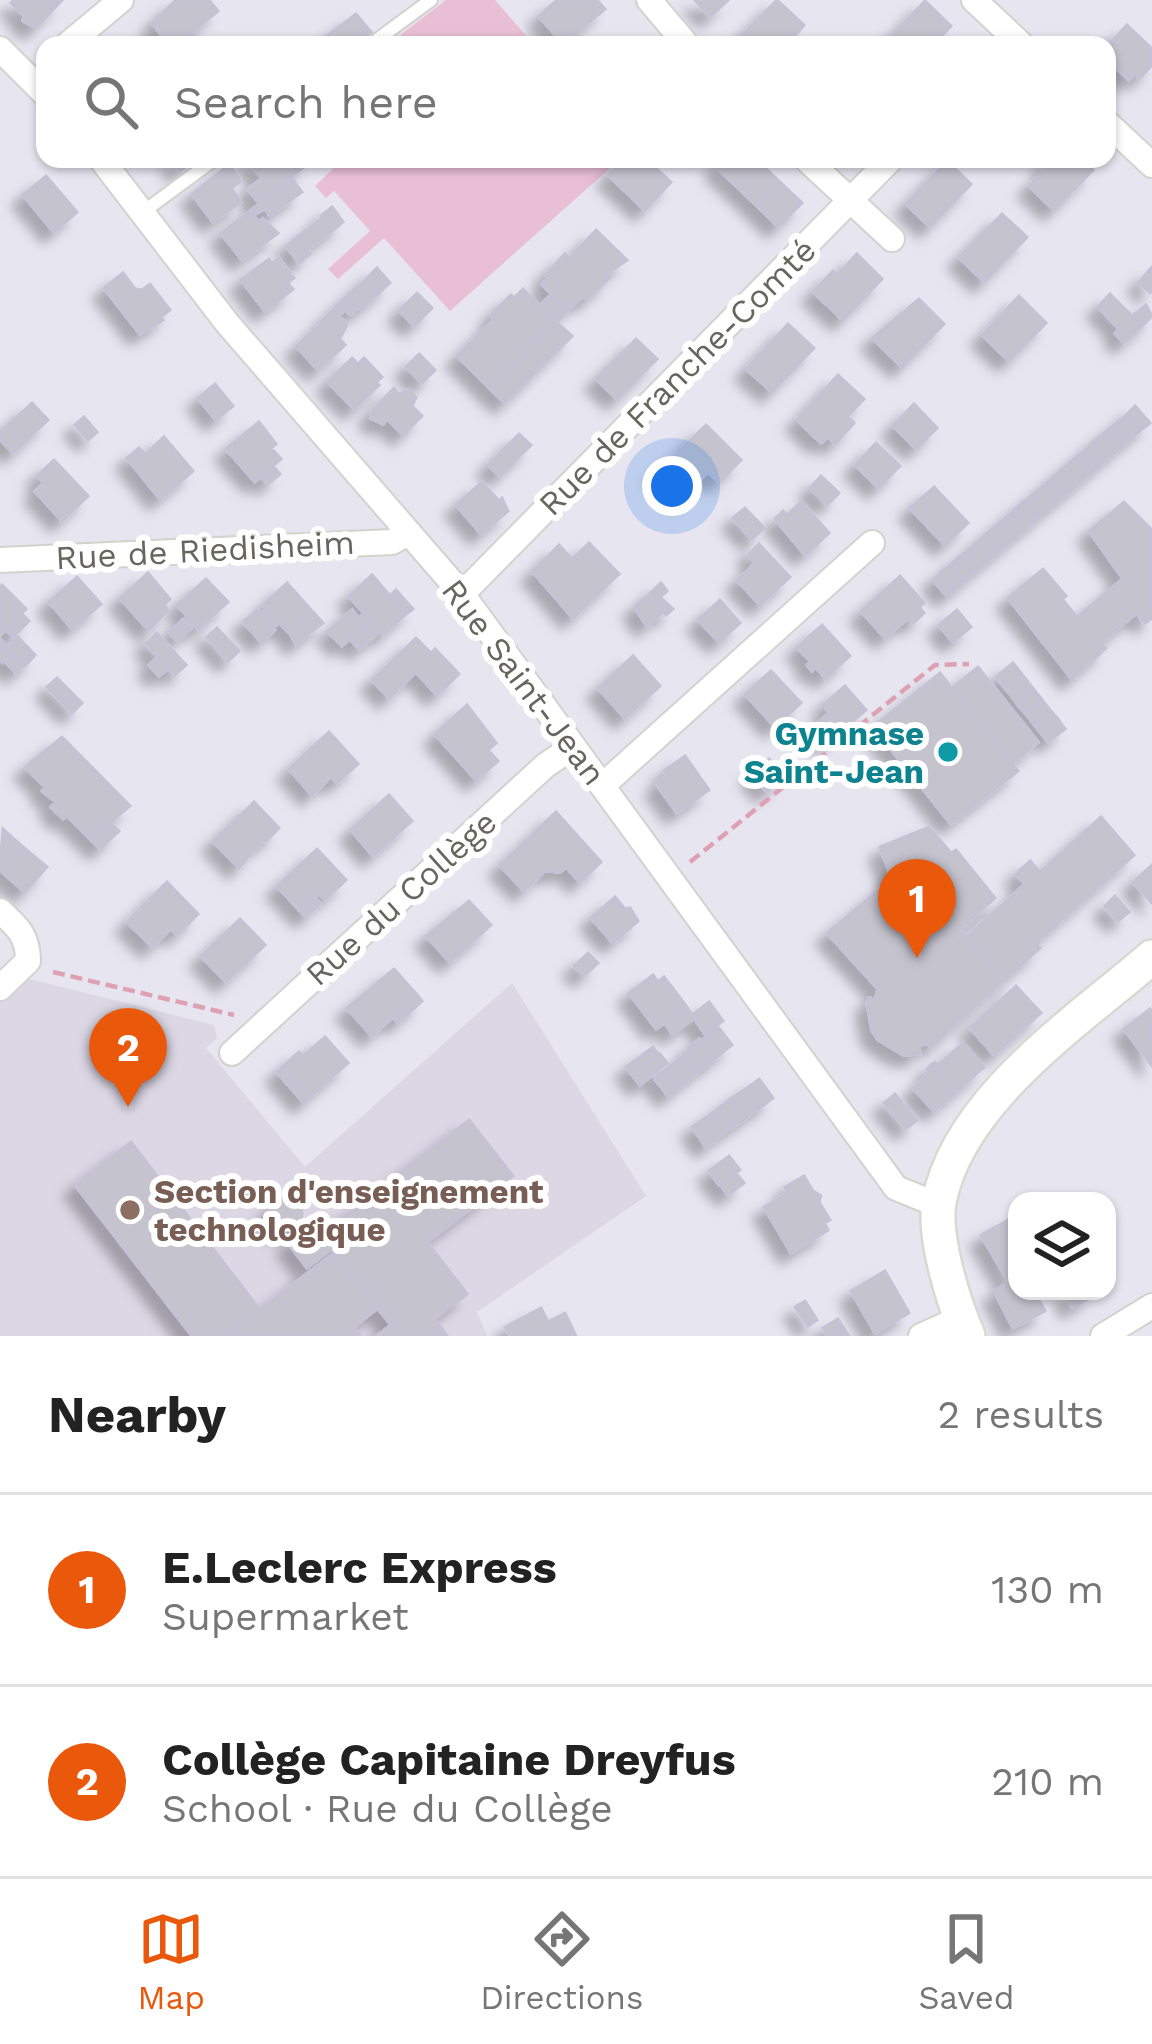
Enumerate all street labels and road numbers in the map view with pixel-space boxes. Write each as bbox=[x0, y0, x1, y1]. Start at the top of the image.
street label: Rue de Franche-Comté bbox=[530, 230, 824, 524]
street label: Rue de Riedisheim bbox=[54, 523, 356, 577]
street label: Rue Saint-Jean bbox=[434, 571, 614, 793]
street label: Rue du Collège bbox=[298, 802, 504, 994]

